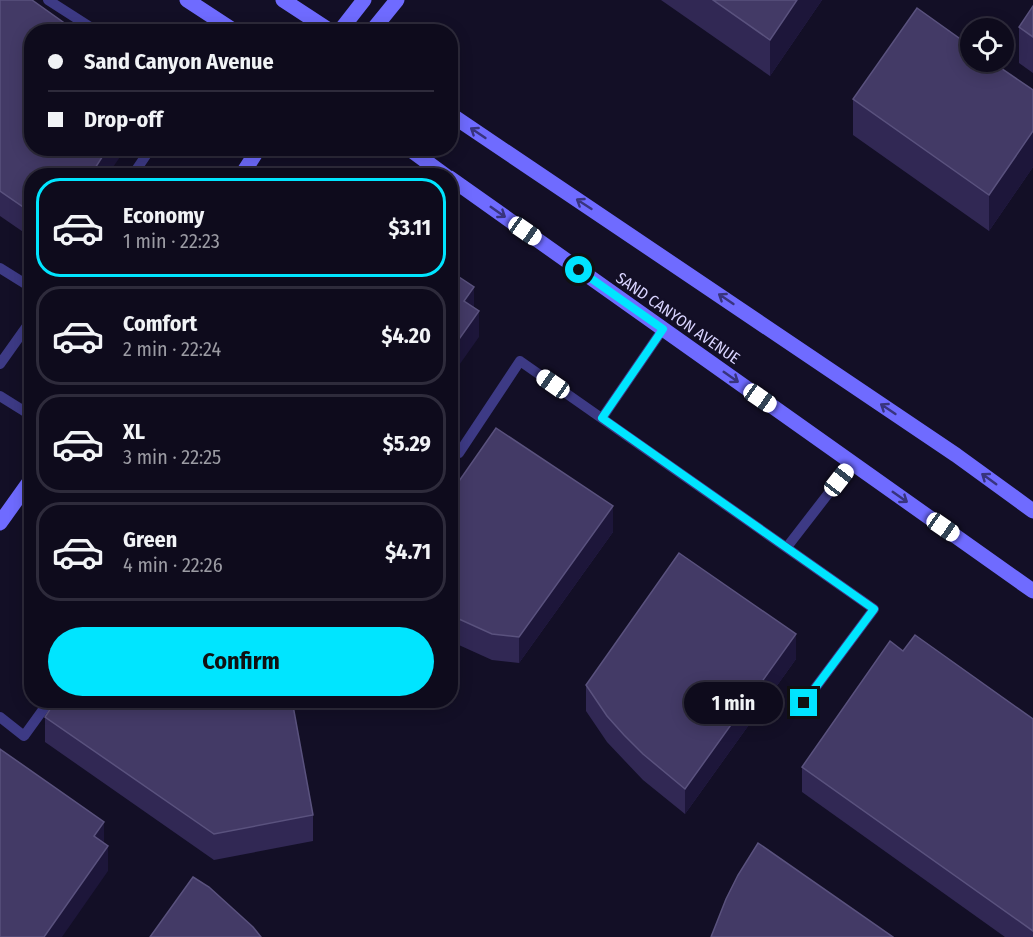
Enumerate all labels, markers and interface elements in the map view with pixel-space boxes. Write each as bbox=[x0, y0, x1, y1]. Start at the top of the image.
map controls bbox=[960, 18, 1014, 72]
button: locate bbox=[960, 18, 1014, 72]
text: Sand Canyon Avenue bbox=[84, 48, 274, 75]
text: Drop-off bbox=[84, 106, 163, 133]
one-way arrow bbox=[471, 127, 487, 139]
one-way arrow bbox=[576, 198, 593, 211]
icon: car bbox=[51, 201, 105, 255]
text: Economy bbox=[123, 202, 204, 229]
one-way arrow bbox=[489, 206, 505, 218]
car bbox=[505, 213, 545, 249]
text: $3.11 bbox=[389, 214, 431, 241]
text: 1 min · 22:23 bbox=[123, 229, 220, 253]
route start bbox=[565, 256, 592, 283]
street label: SAND CANYON AVENUE bbox=[612, 268, 744, 368]
one-way arrow bbox=[719, 293, 735, 305]
icon: car bbox=[51, 309, 105, 363]
text: Comfort bbox=[123, 310, 197, 337]
text: $4.20 bbox=[381, 322, 431, 349]
text: 2 min · 22:24 bbox=[123, 337, 221, 361]
car bbox=[533, 366, 573, 402]
one-way arrow bbox=[722, 371, 738, 383]
car bbox=[740, 380, 780, 416]
one-way arrow bbox=[880, 403, 896, 415]
icon: car bbox=[51, 417, 105, 471]
text: XL bbox=[123, 418, 145, 445]
text: $5.29 bbox=[383, 430, 431, 457]
text: 3 min · 22:25 bbox=[123, 445, 221, 469]
car bbox=[821, 460, 857, 500]
one-way arrow bbox=[981, 473, 997, 485]
one-way arrow bbox=[892, 491, 908, 503]
car bbox=[923, 509, 963, 545]
icon: car bbox=[51, 525, 105, 579]
text: Green bbox=[123, 526, 177, 553]
text: $4.71 bbox=[385, 538, 431, 565]
text: 4 min · 22:26 bbox=[123, 553, 223, 577]
button: Confirm bbox=[48, 627, 434, 696]
callout: 1 min bbox=[684, 682, 783, 724]
route end bbox=[790, 689, 817, 716]
text: 1 min bbox=[712, 691, 755, 715]

